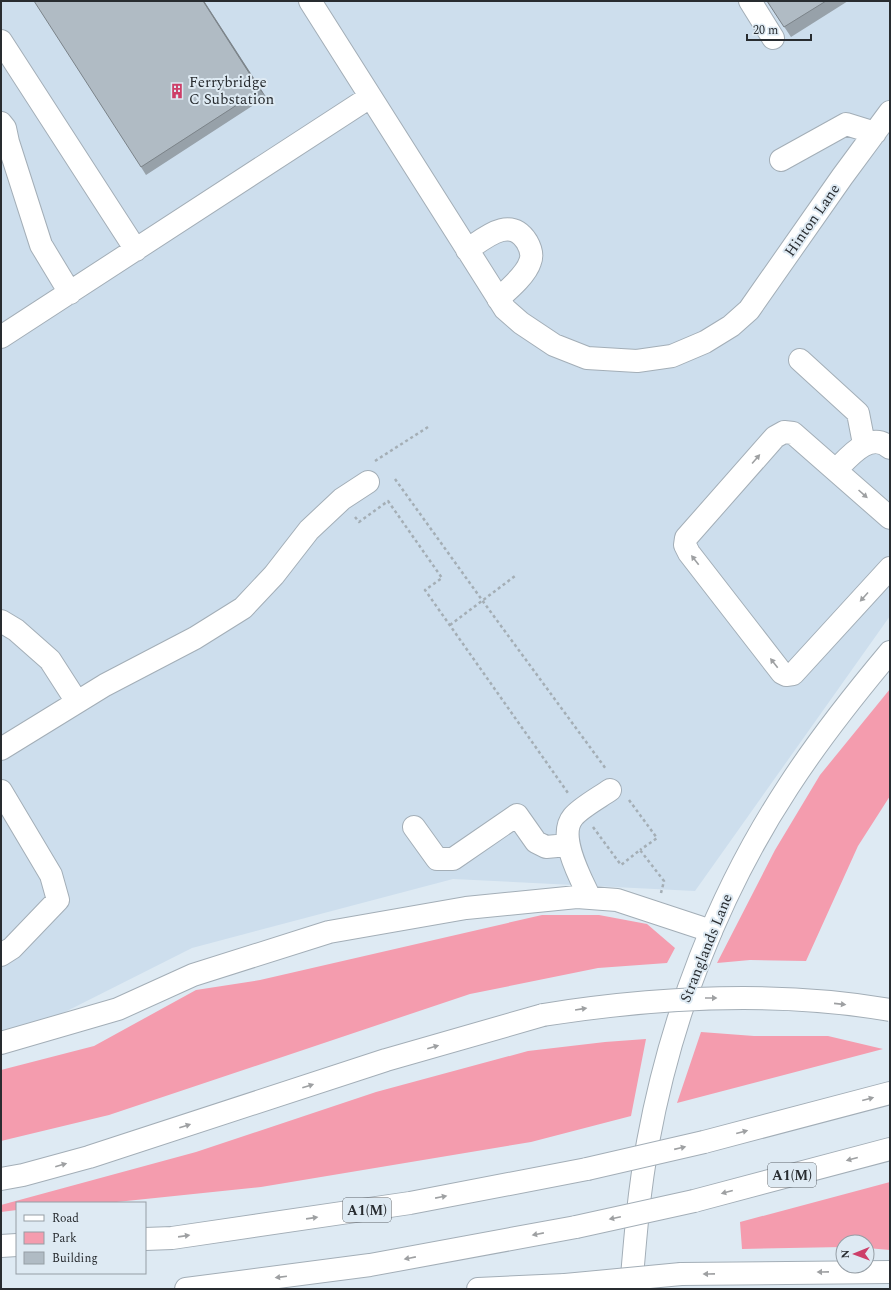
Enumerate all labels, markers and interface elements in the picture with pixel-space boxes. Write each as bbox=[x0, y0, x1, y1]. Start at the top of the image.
scale bar bbox=[747, 16, 811, 42]
text: 20 m bbox=[753, 21, 778, 40]
place label: Ferrybridge C Substation bbox=[189, 71, 275, 111]
building icon: Ferrybridge C Substation bbox=[168, 82, 186, 100]
street label: Hinton Lane bbox=[779, 179, 846, 261]
one-way arrow bbox=[751, 453, 760, 464]
one-way arrow bbox=[858, 489, 868, 499]
one-way arrow bbox=[690, 554, 699, 565]
one-way arrow bbox=[860, 592, 869, 601]
one-way arrow bbox=[770, 657, 778, 668]
street label: Stranglands Lane bbox=[674, 890, 739, 1006]
one-way arrow bbox=[705, 995, 718, 1001]
one-way arrow bbox=[834, 1001, 846, 1007]
one-way arrow bbox=[575, 1006, 587, 1012]
one-way arrow bbox=[427, 1044, 439, 1050]
one-way arrow bbox=[303, 1082, 315, 1088]
one-way arrow bbox=[862, 1096, 874, 1102]
one-way arrow bbox=[179, 1123, 191, 1129]
one-way arrow bbox=[736, 1129, 748, 1135]
one-way arrow bbox=[674, 1144, 686, 1150]
one-way arrow bbox=[846, 1156, 859, 1162]
one-way arrow bbox=[55, 1161, 67, 1167]
road number: A1(M) bbox=[768, 1163, 816, 1187]
one-way arrow bbox=[720, 1189, 732, 1195]
one-way arrow bbox=[435, 1194, 447, 1200]
road number: A1(M) bbox=[343, 1198, 391, 1222]
legend bbox=[16, 1202, 146, 1274]
text: Road bbox=[52, 1209, 79, 1228]
one-way arrow bbox=[306, 1215, 319, 1221]
one-way arrow bbox=[608, 1216, 621, 1222]
text: Park bbox=[52, 1229, 77, 1248]
one-way arrow bbox=[531, 1231, 544, 1237]
one-way arrow bbox=[178, 1233, 190, 1239]
north arrow bbox=[835, 1234, 875, 1274]
text: Building bbox=[52, 1249, 98, 1268]
text: N bbox=[837, 1250, 854, 1259]
one-way arrow bbox=[404, 1255, 416, 1261]
one-way arrow bbox=[816, 1269, 829, 1275]
one-way arrow bbox=[703, 1270, 715, 1277]
one-way arrow bbox=[275, 1274, 287, 1280]

